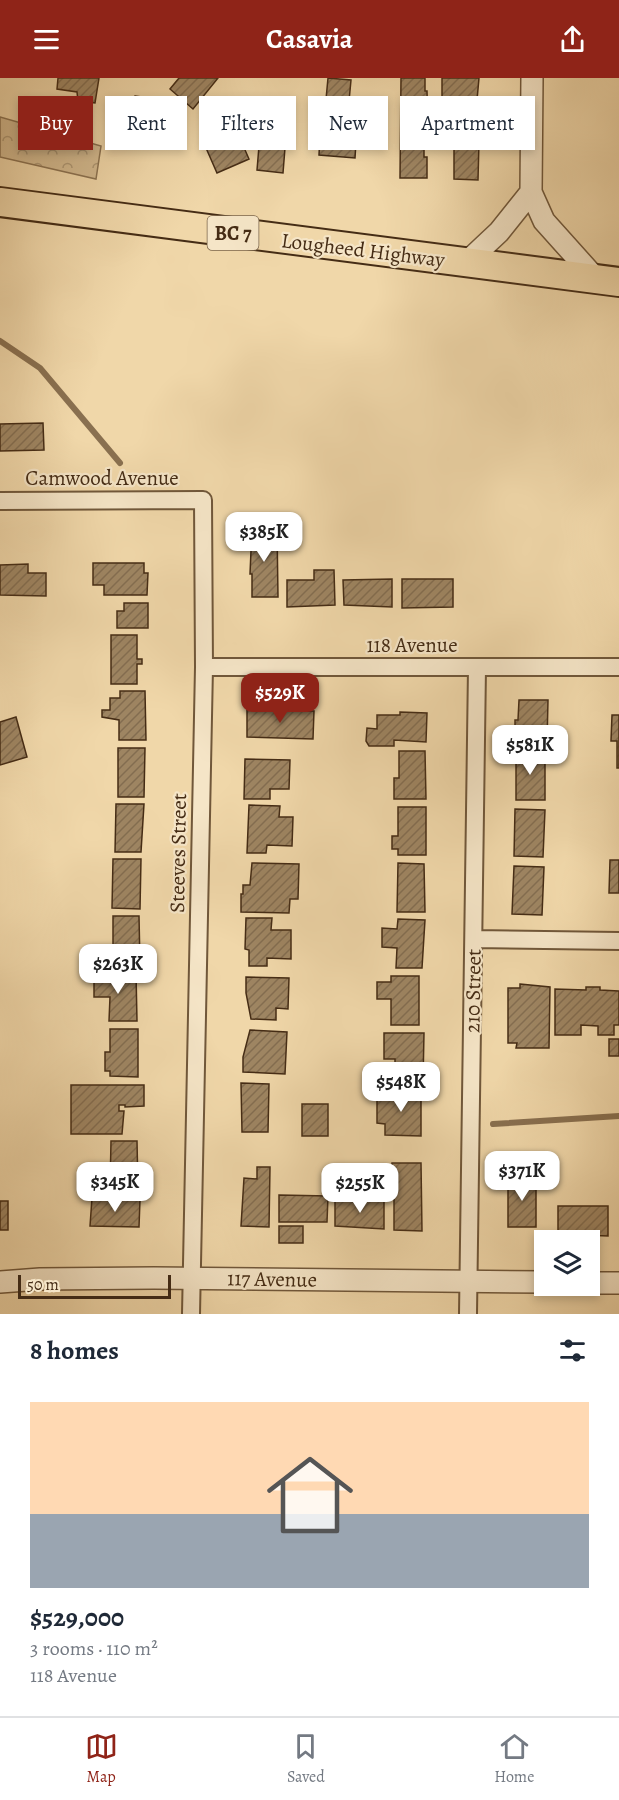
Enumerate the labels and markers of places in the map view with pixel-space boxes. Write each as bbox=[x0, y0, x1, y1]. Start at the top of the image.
pin: $385K bbox=[222, 512, 306, 563]
pin: $529K bbox=[238, 673, 322, 724]
pin: $581K bbox=[488, 725, 572, 776]
pin: $263K bbox=[76, 944, 160, 995]
pin: $548K bbox=[359, 1062, 443, 1113]
pin: $371K bbox=[480, 1151, 564, 1202]
pin: $345K bbox=[73, 1162, 157, 1213]
pin: $255K bbox=[318, 1163, 402, 1214]

